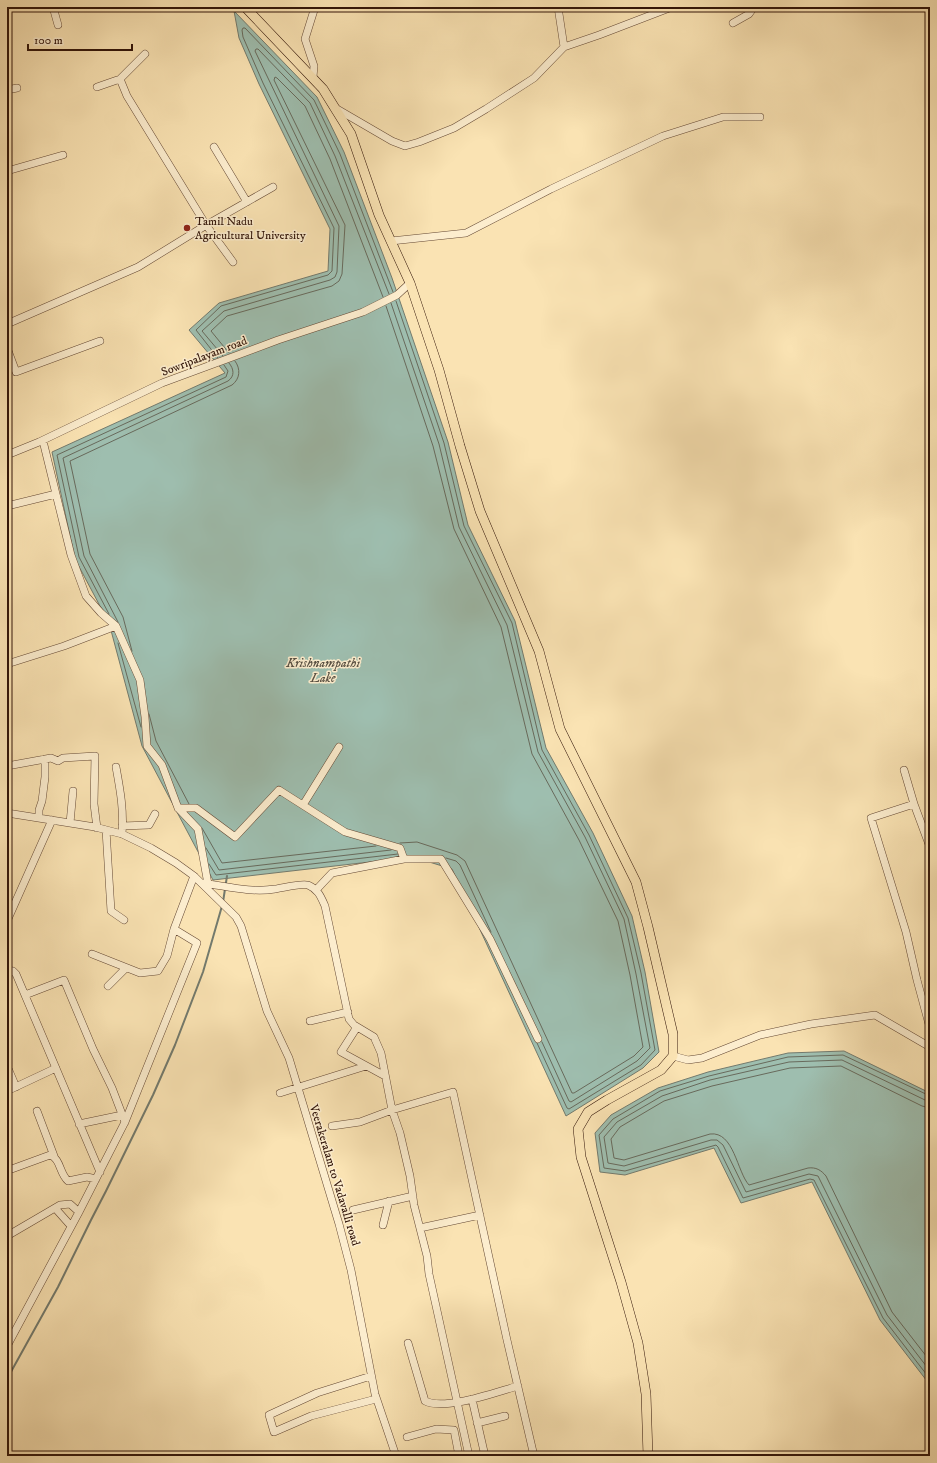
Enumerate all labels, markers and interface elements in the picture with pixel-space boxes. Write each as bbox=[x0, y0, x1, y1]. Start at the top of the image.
scale bar bbox=[28, 26, 132, 52]
text: 100 m bbox=[34, 33, 63, 48]
place label: Tamil Nadu Agricultural University bbox=[195, 214, 306, 243]
marker: Tamil Nadu Agricultural University bbox=[182, 223, 192, 233]
street label: Sowripalayam road bbox=[159, 333, 249, 380]
water label: Krishnampathi Lake bbox=[285, 655, 361, 686]
street label: Veerakeralam to Vadavalli road bbox=[306, 1102, 363, 1248]

